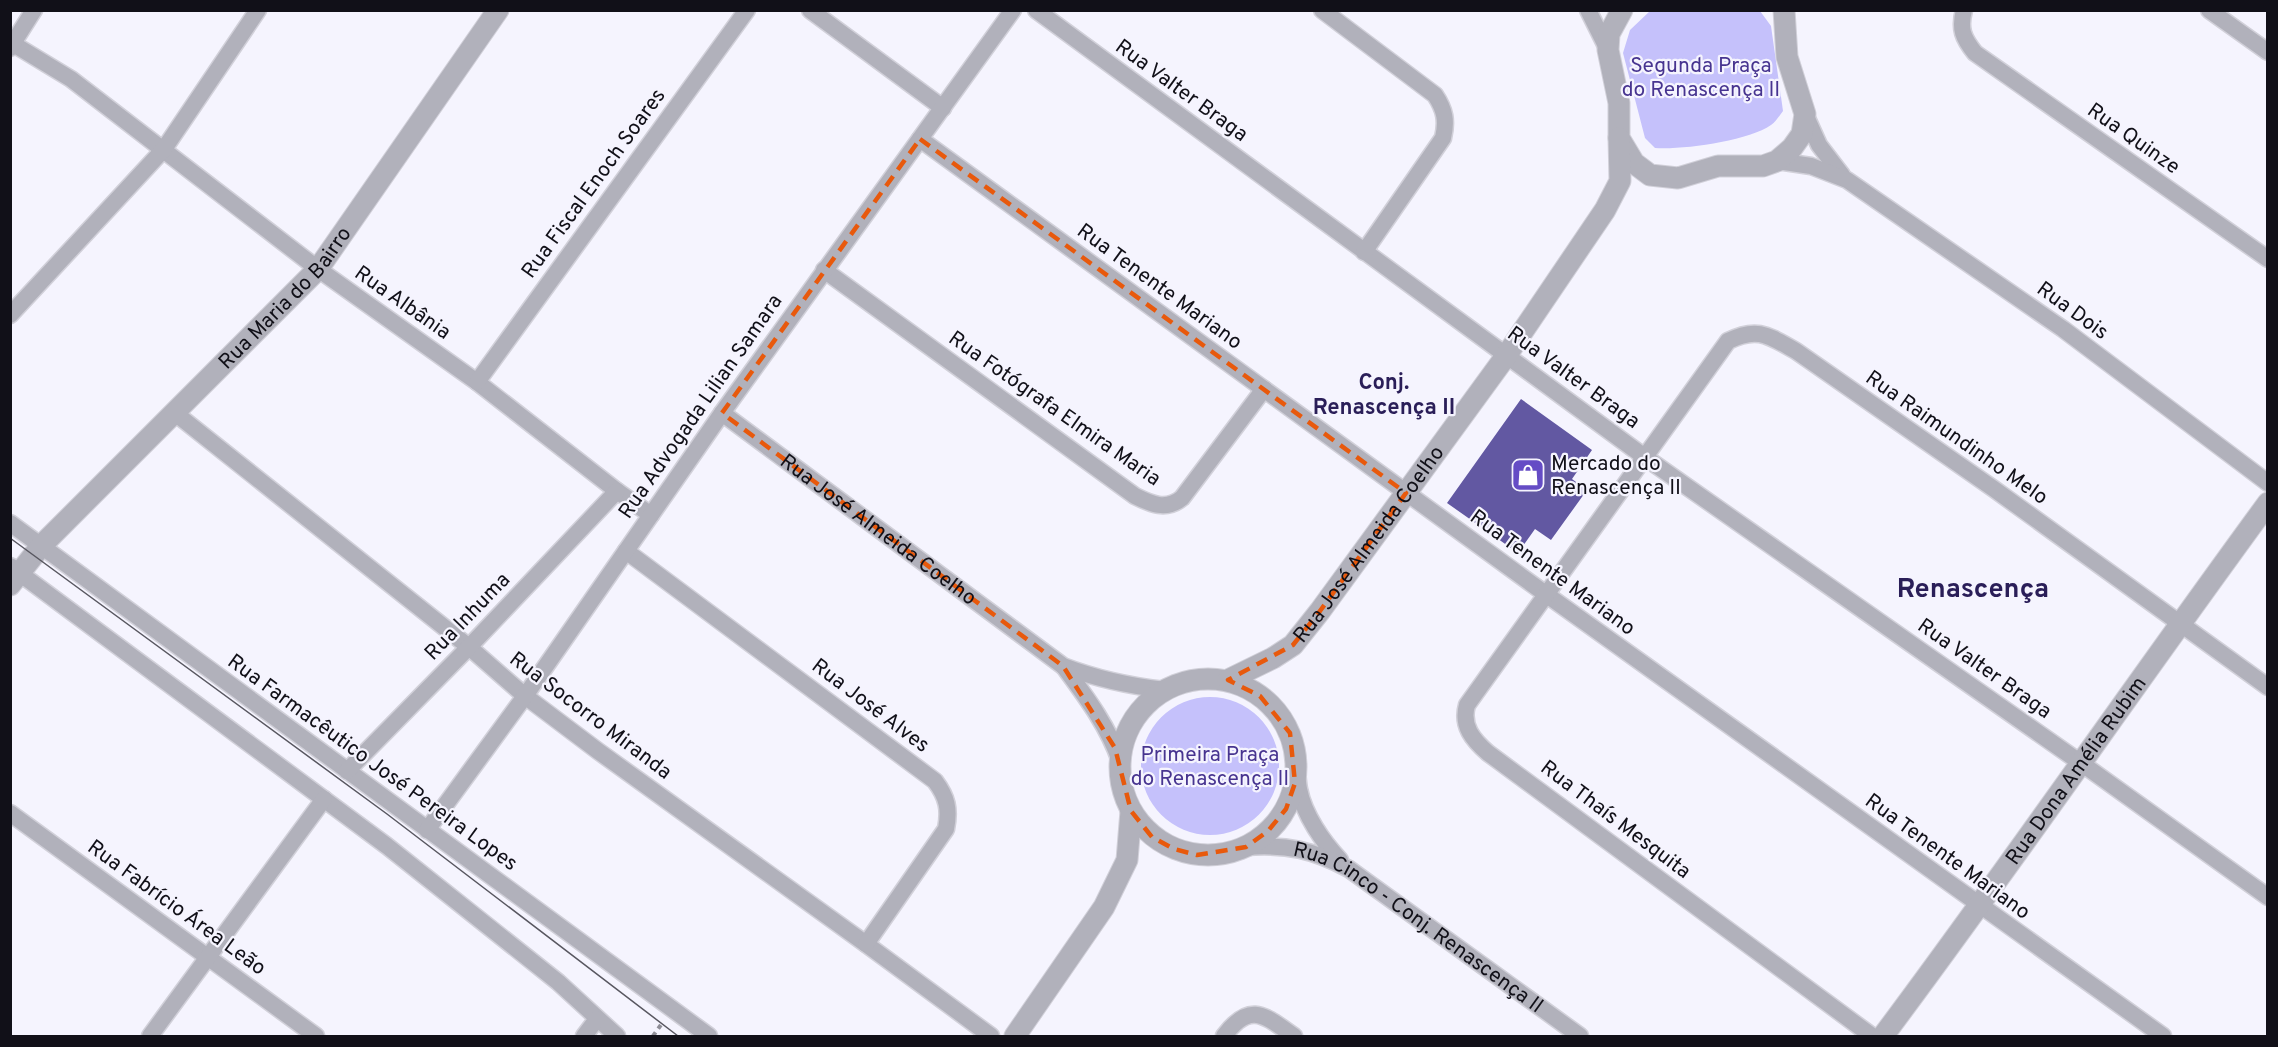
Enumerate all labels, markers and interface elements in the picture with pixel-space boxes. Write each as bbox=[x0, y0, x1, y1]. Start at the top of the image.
street label: Rua Valter Braga bbox=[1109, 34, 1253, 149]
park label: Segunda Praça do Renascença II bbox=[1622, 53, 1780, 104]
street label: Rua Fiscal Enoch Soares bbox=[516, 84, 672, 284]
street label: Rua Quinze bbox=[2081, 97, 2185, 181]
street label: Rua Tenente Mariano bbox=[1071, 218, 1247, 356]
street label: Rua Maria do Bairro bbox=[213, 222, 358, 376]
street label: Rua Albânia bbox=[349, 260, 456, 346]
street label: Rua Dois bbox=[2031, 276, 2113, 346]
street label: Rua Advogada Lilian Samara bbox=[613, 289, 789, 525]
street label: Rua Valter Braga bbox=[1501, 321, 1645, 436]
street label: Rua Fotógrafa Elmira Maria bbox=[943, 326, 1166, 493]
street label: Rua Raimundinho Melo bbox=[1860, 365, 2053, 511]
district label: Conj. Renascença II bbox=[1313, 370, 1455, 422]
street label: Rua José Almeida Coelho bbox=[1288, 441, 1451, 649]
street label: Rua José Almeida Coelho bbox=[774, 449, 982, 612]
place label: Mercado do Renascença II bbox=[1551, 451, 1681, 502]
shop icon: Mercado do Renascença II bbox=[1510, 457, 1546, 493]
street label: Rua Tenente Mariano bbox=[1464, 504, 1640, 642]
street label: Rua Inhuma bbox=[419, 567, 517, 667]
district label: Renascença bbox=[1897, 573, 2049, 607]
street label: Rua Valter Braga bbox=[1912, 613, 2057, 726]
street label: Rua Socorro Miranda bbox=[503, 646, 677, 786]
street label: Rua Farmacêutico José Pereira Lopes bbox=[222, 649, 523, 878]
street label: Rua José Alves bbox=[806, 653, 935, 759]
street label: Rua Dona Amélia Rubim bbox=[2000, 672, 2153, 871]
park label: Primeira Praça do Renascença II bbox=[1131, 742, 1289, 793]
street label: Rua Thaís Mesquita bbox=[1534, 755, 1696, 886]
street label: Rua Tenente Mariano bbox=[1859, 788, 2035, 926]
street label: Rua Fabrício Área Leão bbox=[81, 833, 271, 982]
street label: Rua Cinco - Conj. Renascença II bbox=[1291, 837, 1548, 1020]

